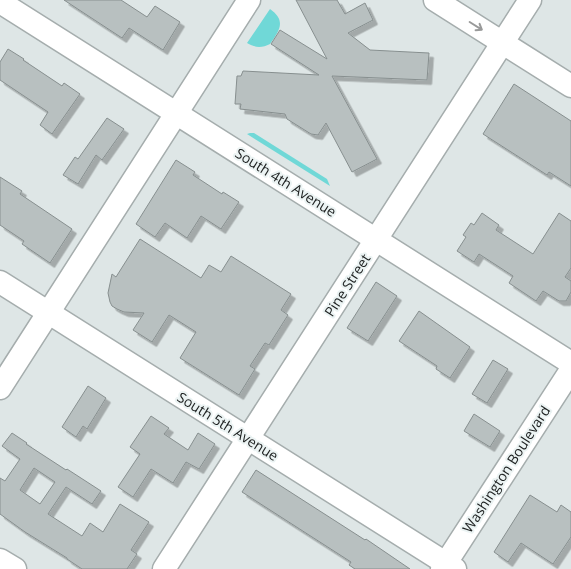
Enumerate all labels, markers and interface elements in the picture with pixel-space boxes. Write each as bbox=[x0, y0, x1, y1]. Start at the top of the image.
one-way arrow bbox=[469, 21, 483, 31]
street label: South 4th Avenue bbox=[232, 143, 340, 221]
street label: Pine Street bbox=[320, 250, 374, 320]
street label: South 5th Avenue bbox=[174, 387, 282, 465]
street label: Washington Boulevard bbox=[458, 402, 554, 536]

